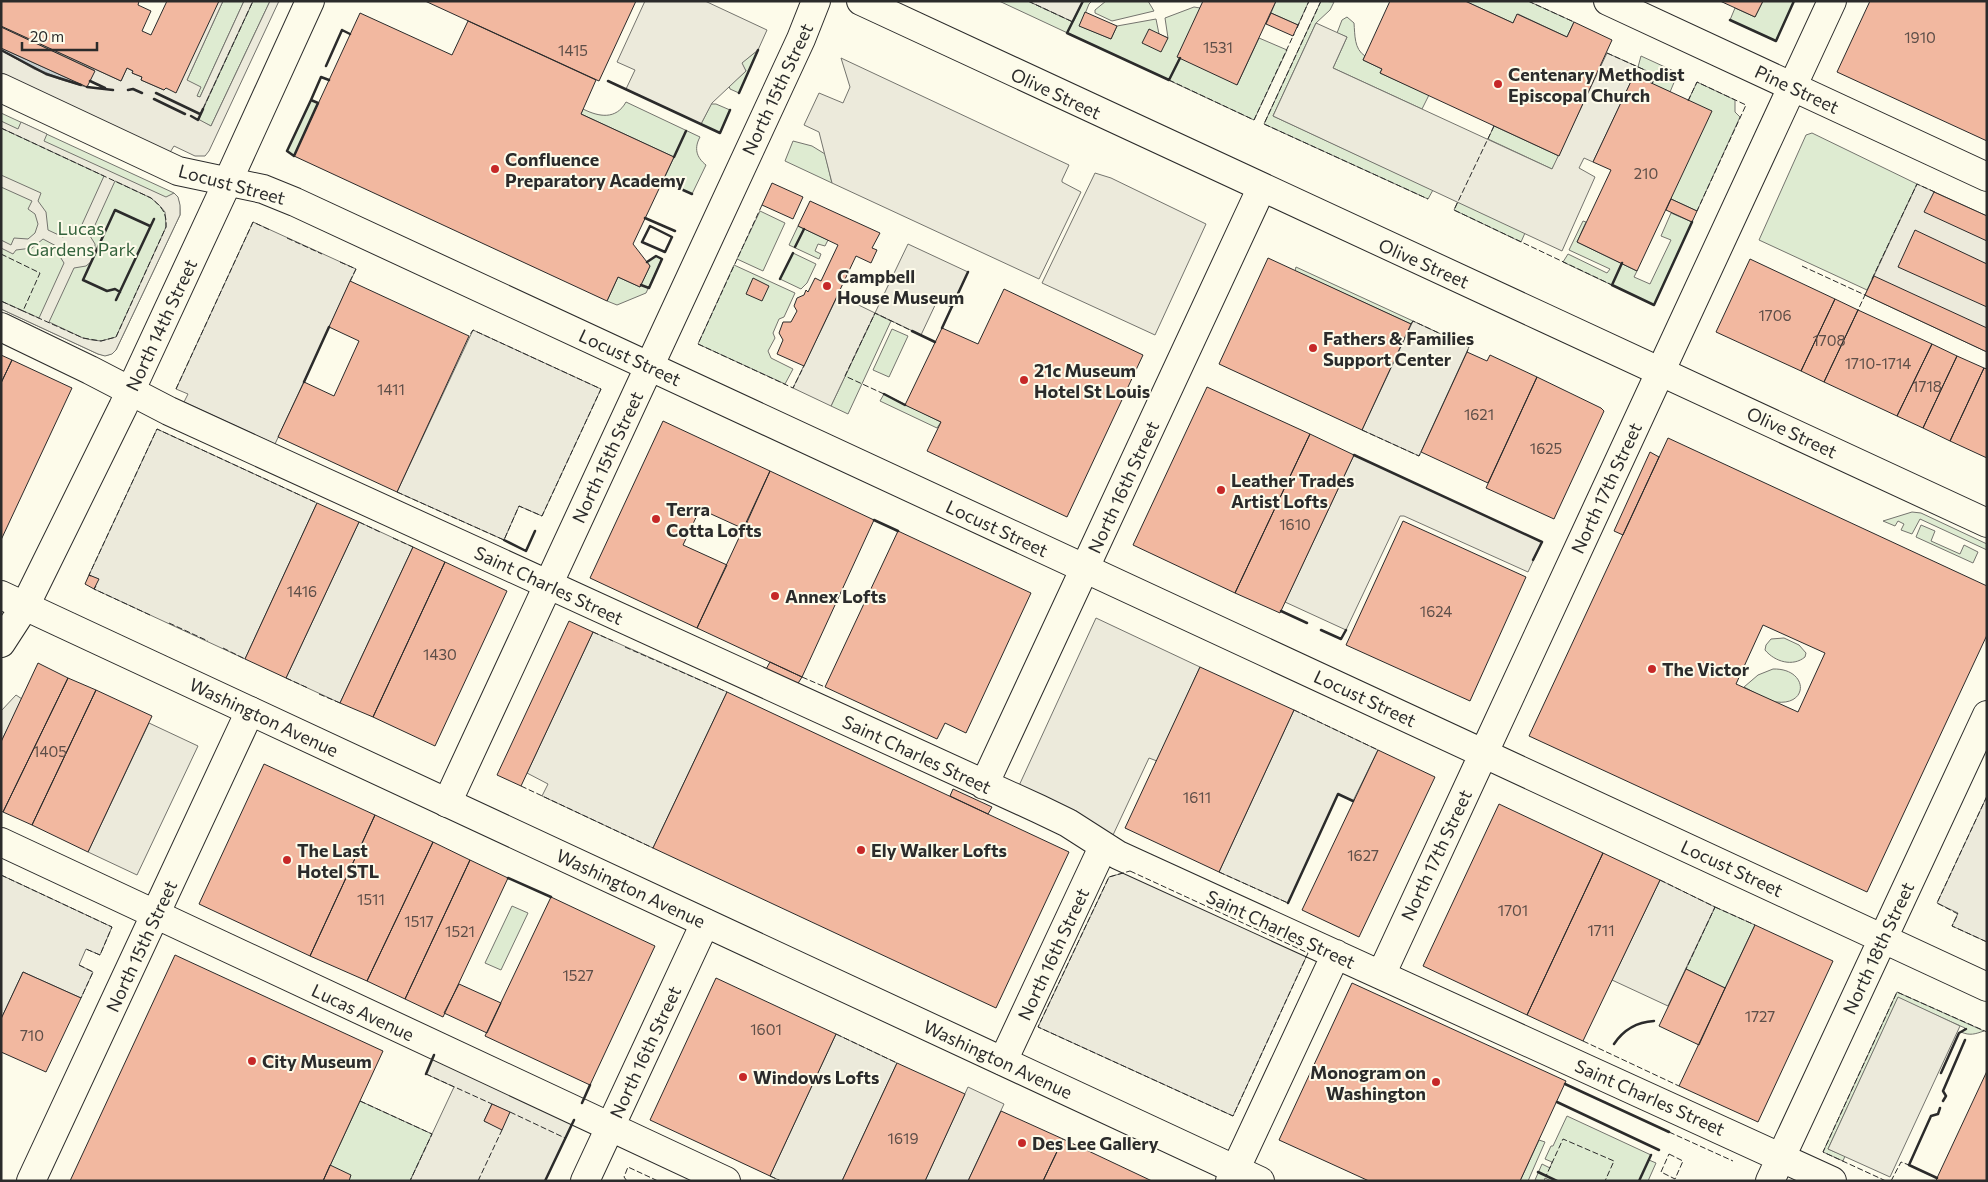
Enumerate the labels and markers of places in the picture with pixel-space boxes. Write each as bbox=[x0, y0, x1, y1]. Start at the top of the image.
place label: Centenary Methodist Episcopal Church bbox=[1508, 63, 1685, 106]
marker: Centenary Methodist Episcopal Church bbox=[1492, 78, 1504, 90]
place label: Confluence Preparatory Academy bbox=[505, 148, 685, 191]
marker: Confluence Preparatory Academy bbox=[489, 163, 501, 175]
place label: Campbell House Museum bbox=[837, 265, 964, 308]
marker: Campbell House Museum bbox=[821, 280, 833, 292]
place label: Fathers & Families Support Center bbox=[1323, 327, 1474, 370]
marker: Fathers & Families Support Center bbox=[1307, 342, 1319, 354]
place label: 21c Museum Hotel St Louis bbox=[1034, 359, 1150, 402]
marker: 21c Museum Hotel St Louis bbox=[1018, 374, 1030, 386]
place label: Leather Trades Artist Lofts bbox=[1231, 469, 1354, 512]
marker: Leather Trades Artist Lofts bbox=[1215, 484, 1227, 496]
place label: Terra Cotta Lofts bbox=[666, 498, 762, 541]
marker: Terra Cotta Lofts bbox=[650, 513, 662, 525]
place label: Annex Lofts bbox=[785, 585, 886, 607]
marker: Annex Lofts bbox=[769, 590, 781, 602]
place label: The Victor bbox=[1662, 658, 1750, 680]
marker: The Victor bbox=[1646, 663, 1658, 675]
place label: The Last Hotel STL bbox=[297, 839, 379, 882]
place label: Ely Walker Lofts bbox=[871, 839, 1007, 861]
marker: Ely Walker Lofts bbox=[855, 844, 867, 856]
marker: The Last Hotel STL bbox=[281, 854, 293, 866]
place label: City Museum bbox=[262, 1050, 372, 1072]
marker: City Museum bbox=[246, 1055, 258, 1067]
place label: Monogram on Washington bbox=[1310, 1061, 1426, 1104]
place label: Windows Lofts bbox=[753, 1066, 879, 1088]
marker: Windows Lofts bbox=[737, 1071, 749, 1083]
marker: Monogram on Washington bbox=[1430, 1076, 1442, 1088]
place label: Des Lee Gallery bbox=[1032, 1132, 1159, 1154]
marker: Des Lee Gallery bbox=[1016, 1137, 1028, 1149]

